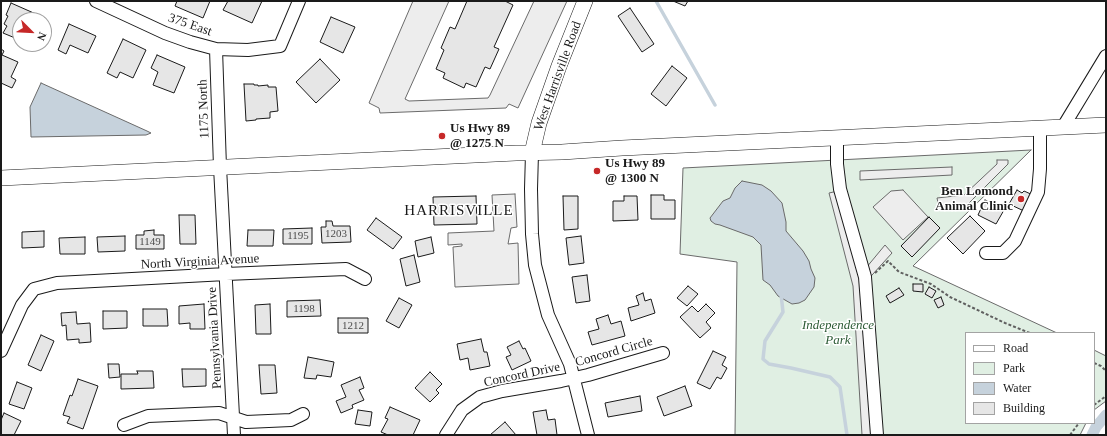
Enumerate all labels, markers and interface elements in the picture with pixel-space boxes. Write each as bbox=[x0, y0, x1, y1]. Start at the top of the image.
street label: 375 East bbox=[166, 10, 214, 40]
north arrow bbox=[12, 12, 52, 52]
street label: West Harrisville Road bbox=[531, 19, 585, 133]
text: N bbox=[35, 30, 49, 43]
street label: 1175 North bbox=[195, 79, 213, 139]
place label: Us Hwy 89 @ 1275 N bbox=[450, 121, 510, 152]
marker: Us Hwy 89 @ 1275 N bbox=[437, 131, 447, 141]
place label: Us Hwy 89 @ 1300 N bbox=[605, 156, 665, 187]
marker: Us Hwy 89 @ 1300 N bbox=[592, 166, 602, 176]
place label: Ben Lomond Animal Clinic bbox=[935, 184, 1013, 215]
marker: Ben Lomond Animal Clinic bbox=[1016, 194, 1026, 204]
district label: HARRISVILLE bbox=[404, 202, 514, 220]
house number: 1203 bbox=[325, 227, 347, 241]
house number: 1195 bbox=[287, 229, 309, 243]
house number: 1149 bbox=[139, 235, 161, 249]
street label: North Virginia Avenue bbox=[140, 251, 260, 273]
street label: Pennsylvania Drive bbox=[205, 287, 225, 389]
house number: 1198 bbox=[293, 302, 315, 316]
park label: Independence Park bbox=[802, 318, 874, 349]
house number: 1212 bbox=[342, 319, 364, 333]
legend bbox=[965, 332, 1095, 424]
street label: Concord Circle bbox=[574, 334, 654, 370]
text: Road bbox=[1003, 341, 1028, 355]
street label: Concord Drive bbox=[482, 359, 562, 391]
text: Park bbox=[1003, 361, 1025, 375]
text: Water bbox=[1003, 381, 1031, 395]
text: Building bbox=[1003, 401, 1045, 415]

